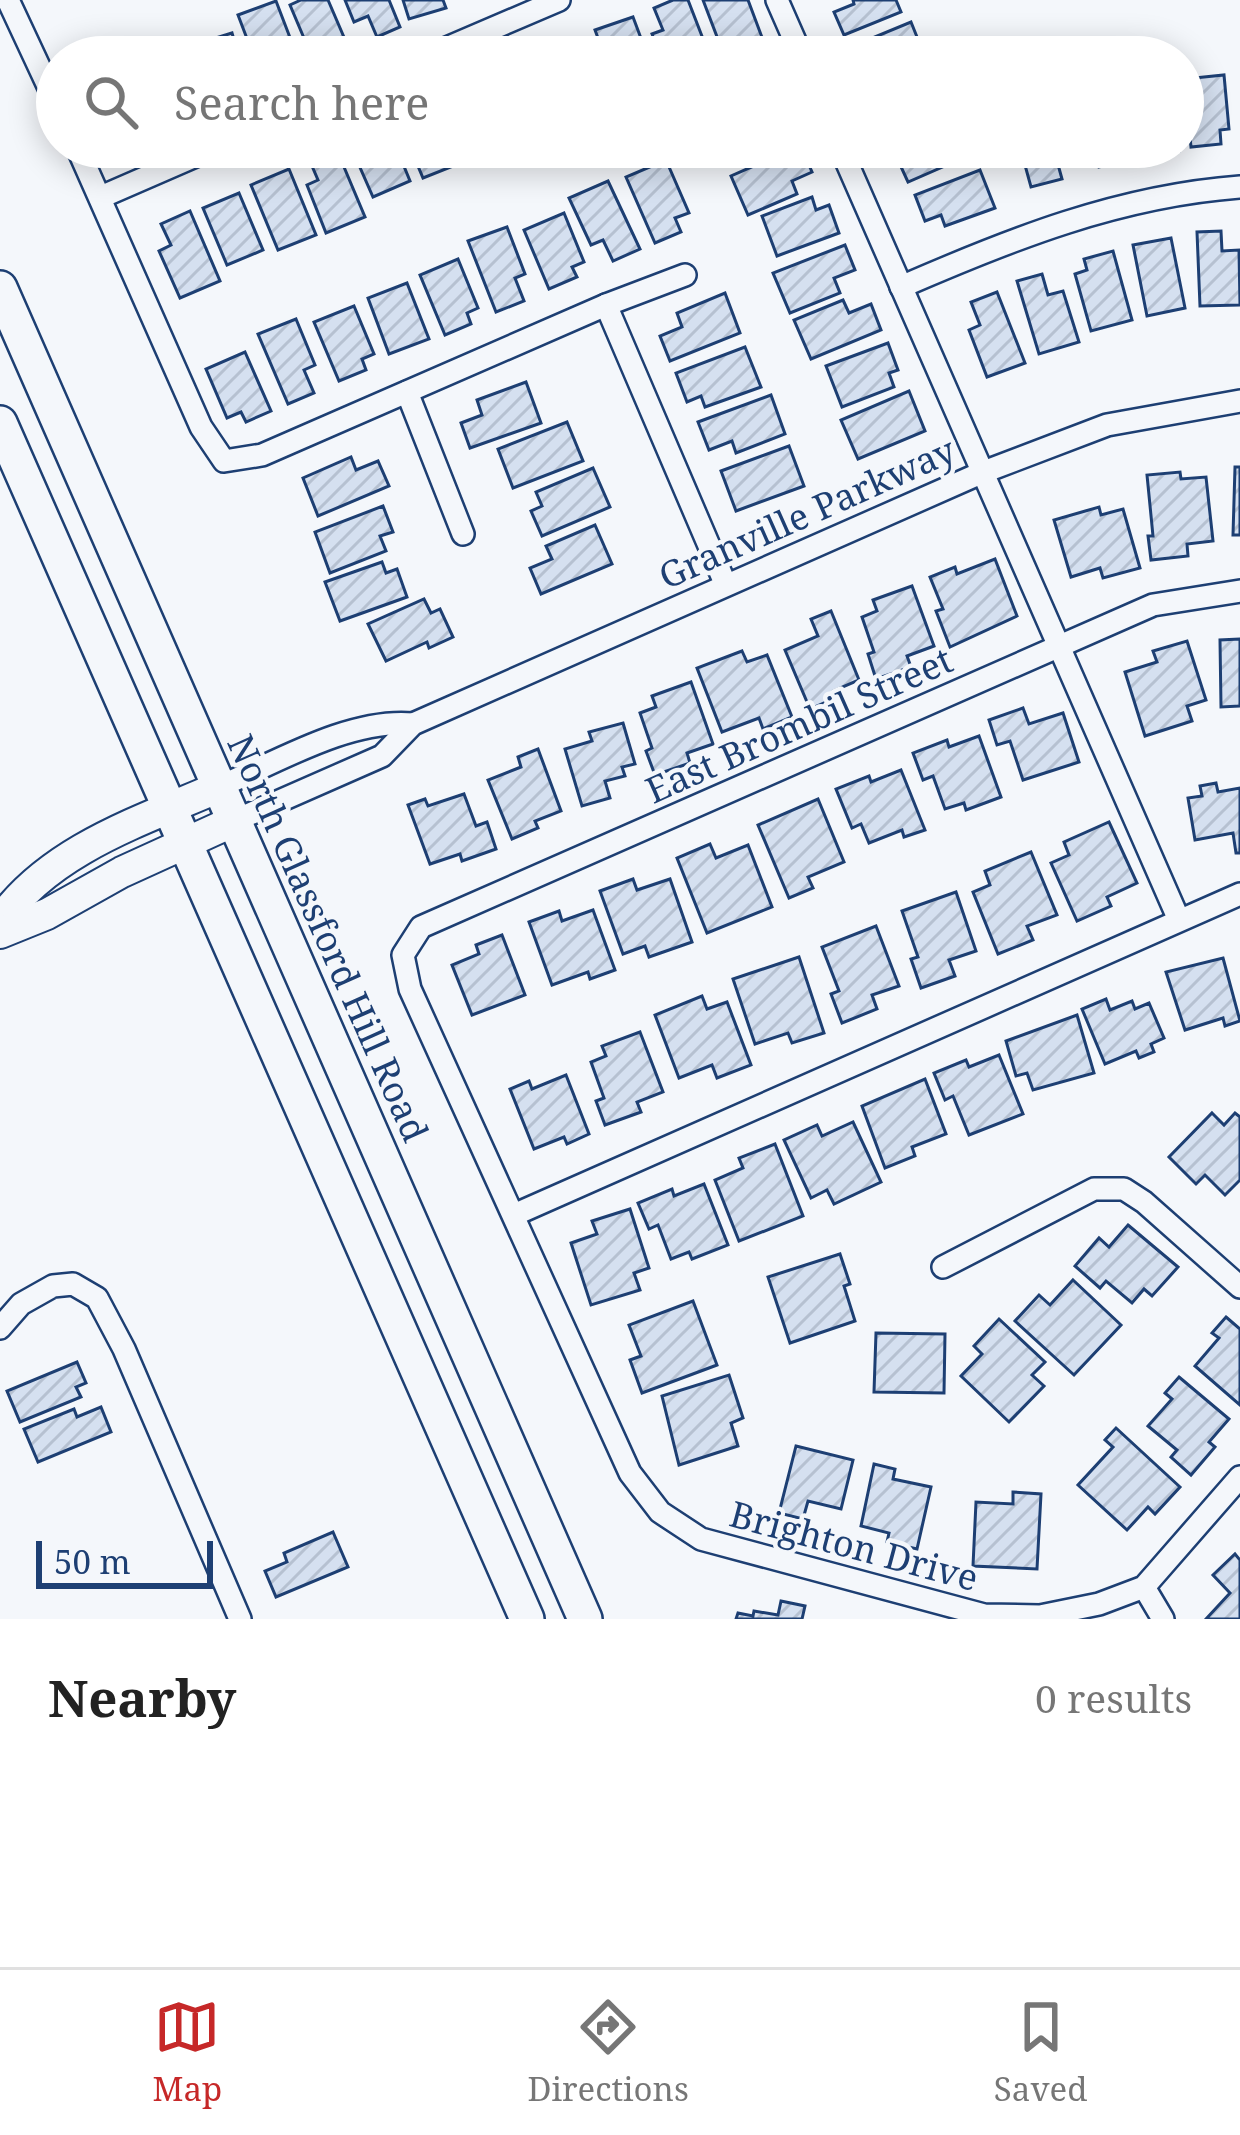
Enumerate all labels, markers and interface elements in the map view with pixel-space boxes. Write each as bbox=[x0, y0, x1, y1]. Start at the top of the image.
search box bbox=[36, 36, 1204, 168]
icon: search bbox=[78, 69, 144, 135]
text: Search here bbox=[174, 72, 429, 133]
street label: Granville Parkway bbox=[651, 425, 963, 600]
street label: East Brombil Street bbox=[638, 635, 960, 814]
street label: North Glassford Hill Road bbox=[216, 727, 440, 1149]
street label: Brighton Drive bbox=[725, 1489, 984, 1602]
scale bar bbox=[36, 1535, 213, 1588]
text: 50 m bbox=[54, 1539, 131, 1584]
text: Nearby bbox=[48, 1662, 236, 1732]
text: 0 results bbox=[1035, 1671, 1192, 1724]
tab: Map bbox=[153, 1994, 222, 2111]
tab: Directions bbox=[527, 1994, 689, 2111]
tab: Saved bbox=[994, 1994, 1087, 2111]

